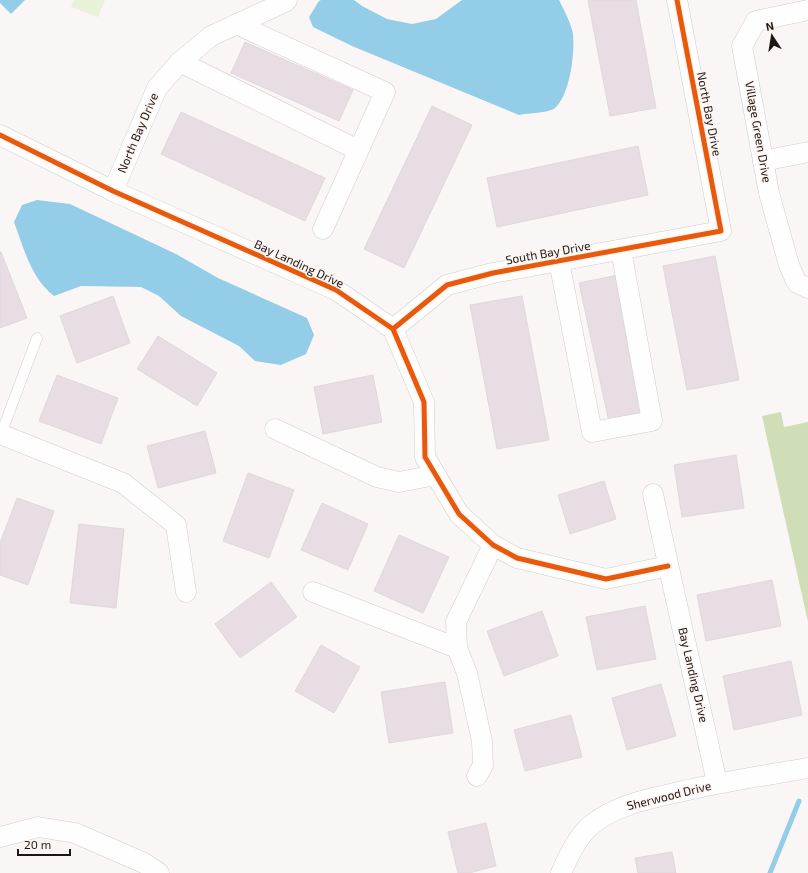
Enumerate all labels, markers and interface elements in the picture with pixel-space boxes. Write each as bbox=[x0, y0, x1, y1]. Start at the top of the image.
north arrow bbox=[752, 16, 792, 56]
text: N bbox=[765, 19, 775, 33]
street label: North Bay Drive bbox=[695, 70, 725, 157]
street label: Village Green Drive bbox=[743, 80, 775, 184]
street label: North Bay Drive bbox=[114, 90, 160, 175]
street label: Bay Landing Drive bbox=[252, 236, 346, 290]
street label: South Bay Drive bbox=[504, 238, 591, 266]
street label: Bay Landing Drive bbox=[676, 626, 712, 724]
street label: Sherwood Drive bbox=[625, 778, 712, 812]
scale bar bbox=[18, 831, 70, 857]
text: 20 m bbox=[24, 837, 51, 851]

